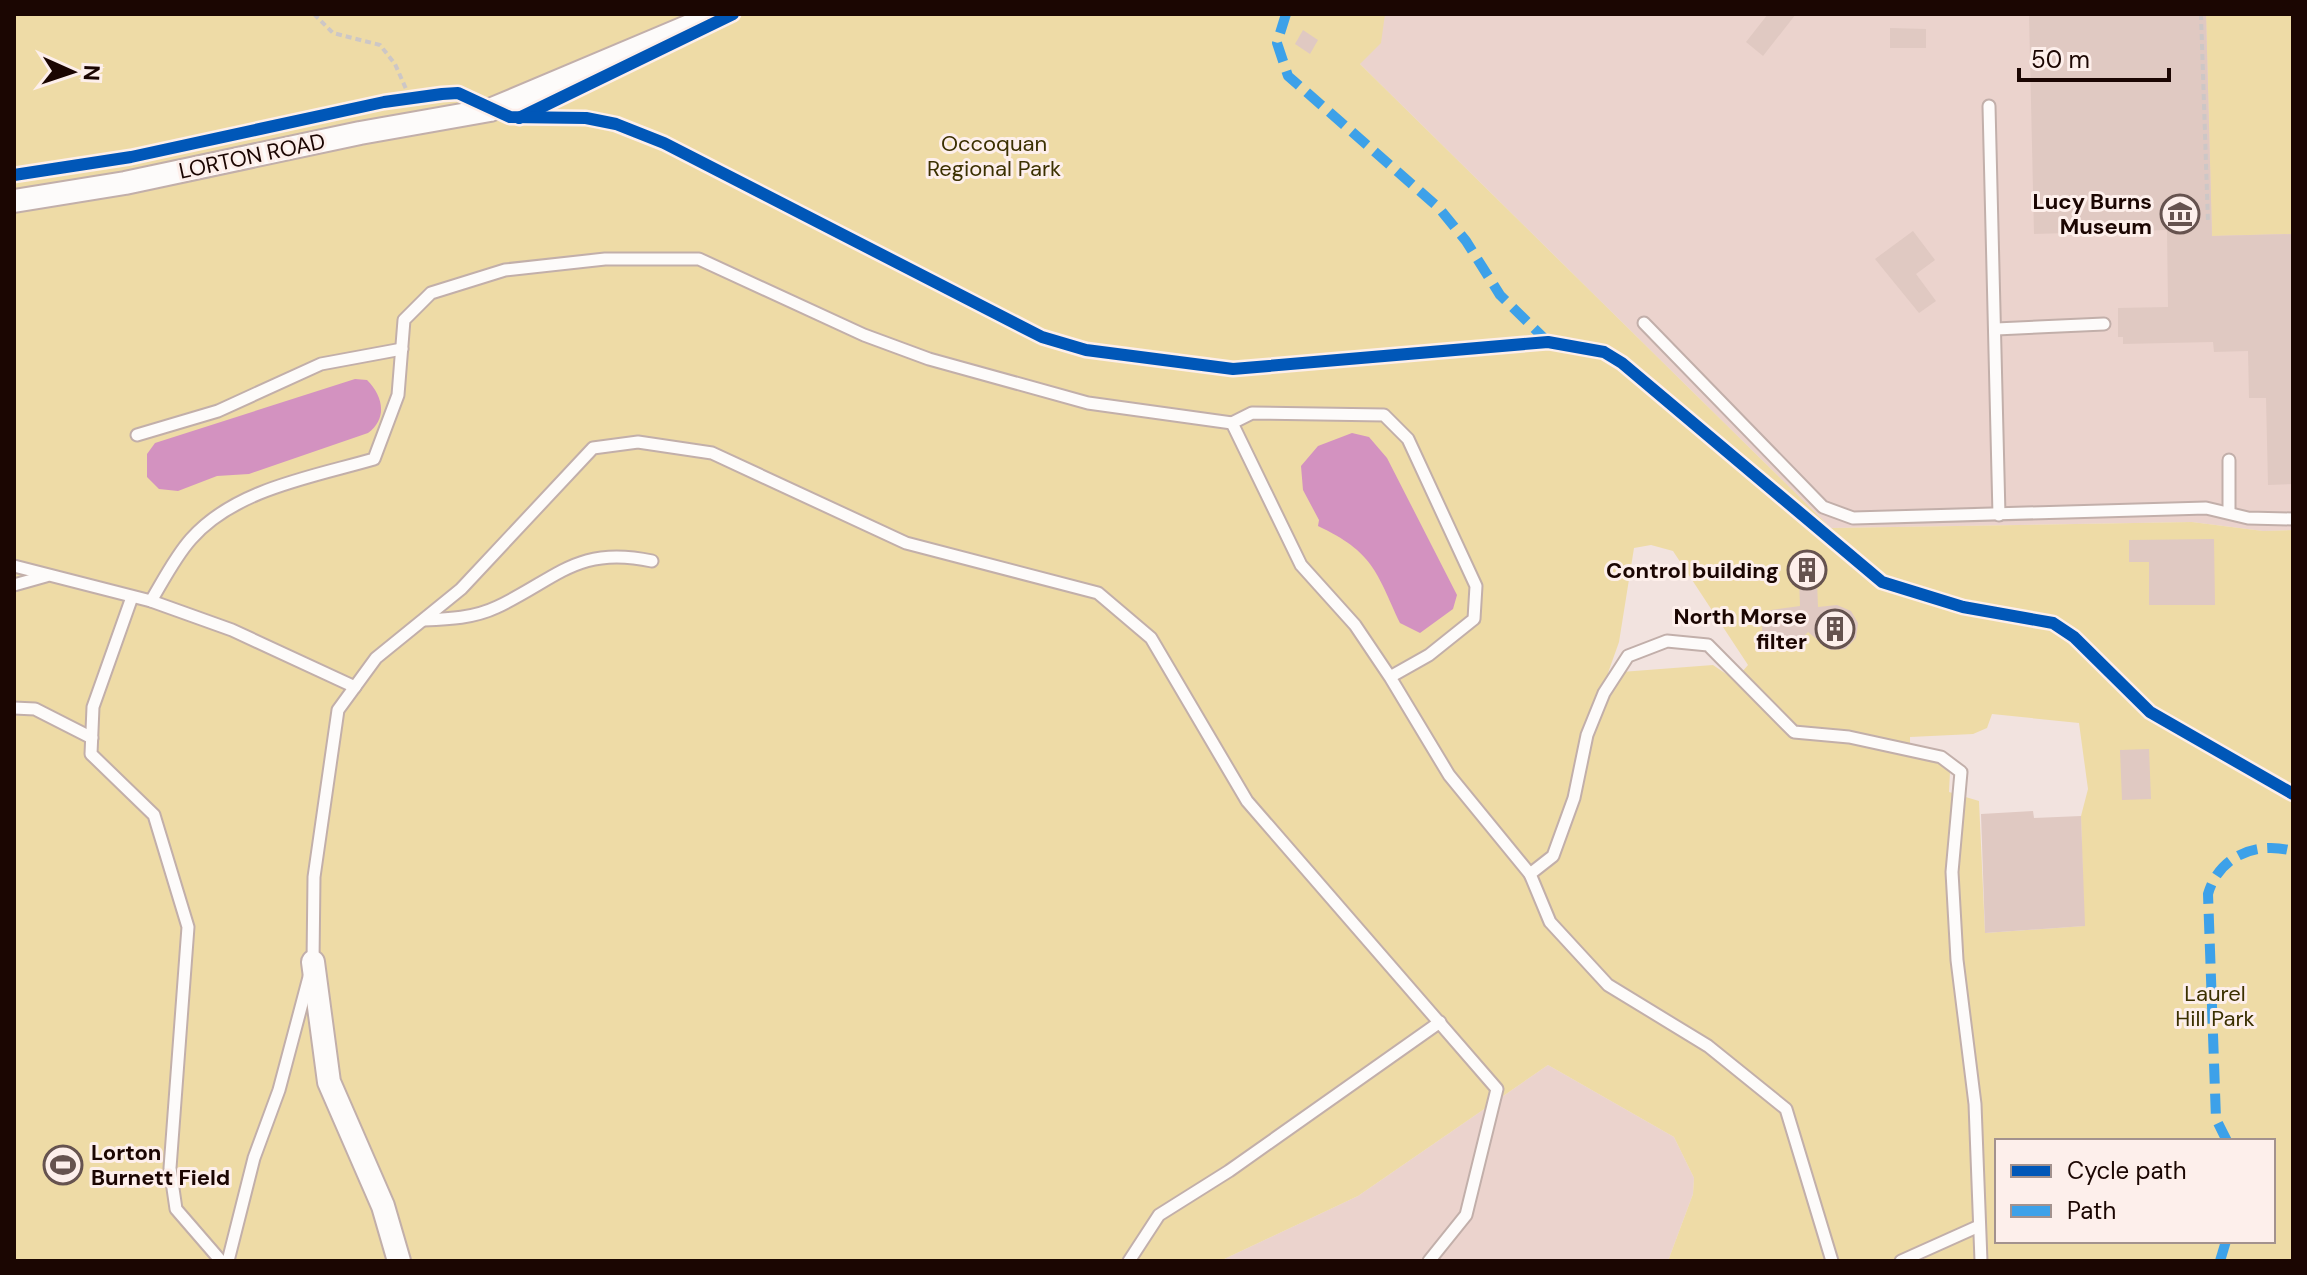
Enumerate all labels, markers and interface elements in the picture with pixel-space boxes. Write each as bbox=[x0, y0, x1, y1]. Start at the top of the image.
north arrow bbox=[32, 32, 112, 112]
scale bar bbox=[2019, 32, 2169, 82]
text: 50 m bbox=[2031, 44, 2090, 75]
text: N bbox=[77, 64, 106, 82]
street label: LORTON ROAD bbox=[176, 126, 328, 186]
park label: Occoquan Regional Park bbox=[927, 129, 1061, 183]
place label: Lucy Burns Museum bbox=[2032, 187, 2152, 241]
museum icon: Lucy Burns Museum bbox=[2159, 193, 2201, 235]
building icon: Control building bbox=[1786, 549, 1828, 591]
place label: Control building bbox=[1606, 556, 1779, 585]
place label: North Morse filter bbox=[1673, 602, 1807, 656]
building icon: North Morse filter bbox=[1814, 608, 1856, 650]
park label: Laurel Hill Park bbox=[2175, 979, 2255, 1033]
place label: Lorton Burnett Field bbox=[91, 1138, 230, 1192]
legend bbox=[1995, 1139, 2275, 1243]
sports icon: Lorton Burnett Field bbox=[42, 1144, 84, 1186]
text: Cycle path bbox=[2067, 1155, 2186, 1186]
text: Path bbox=[2067, 1195, 2116, 1226]

